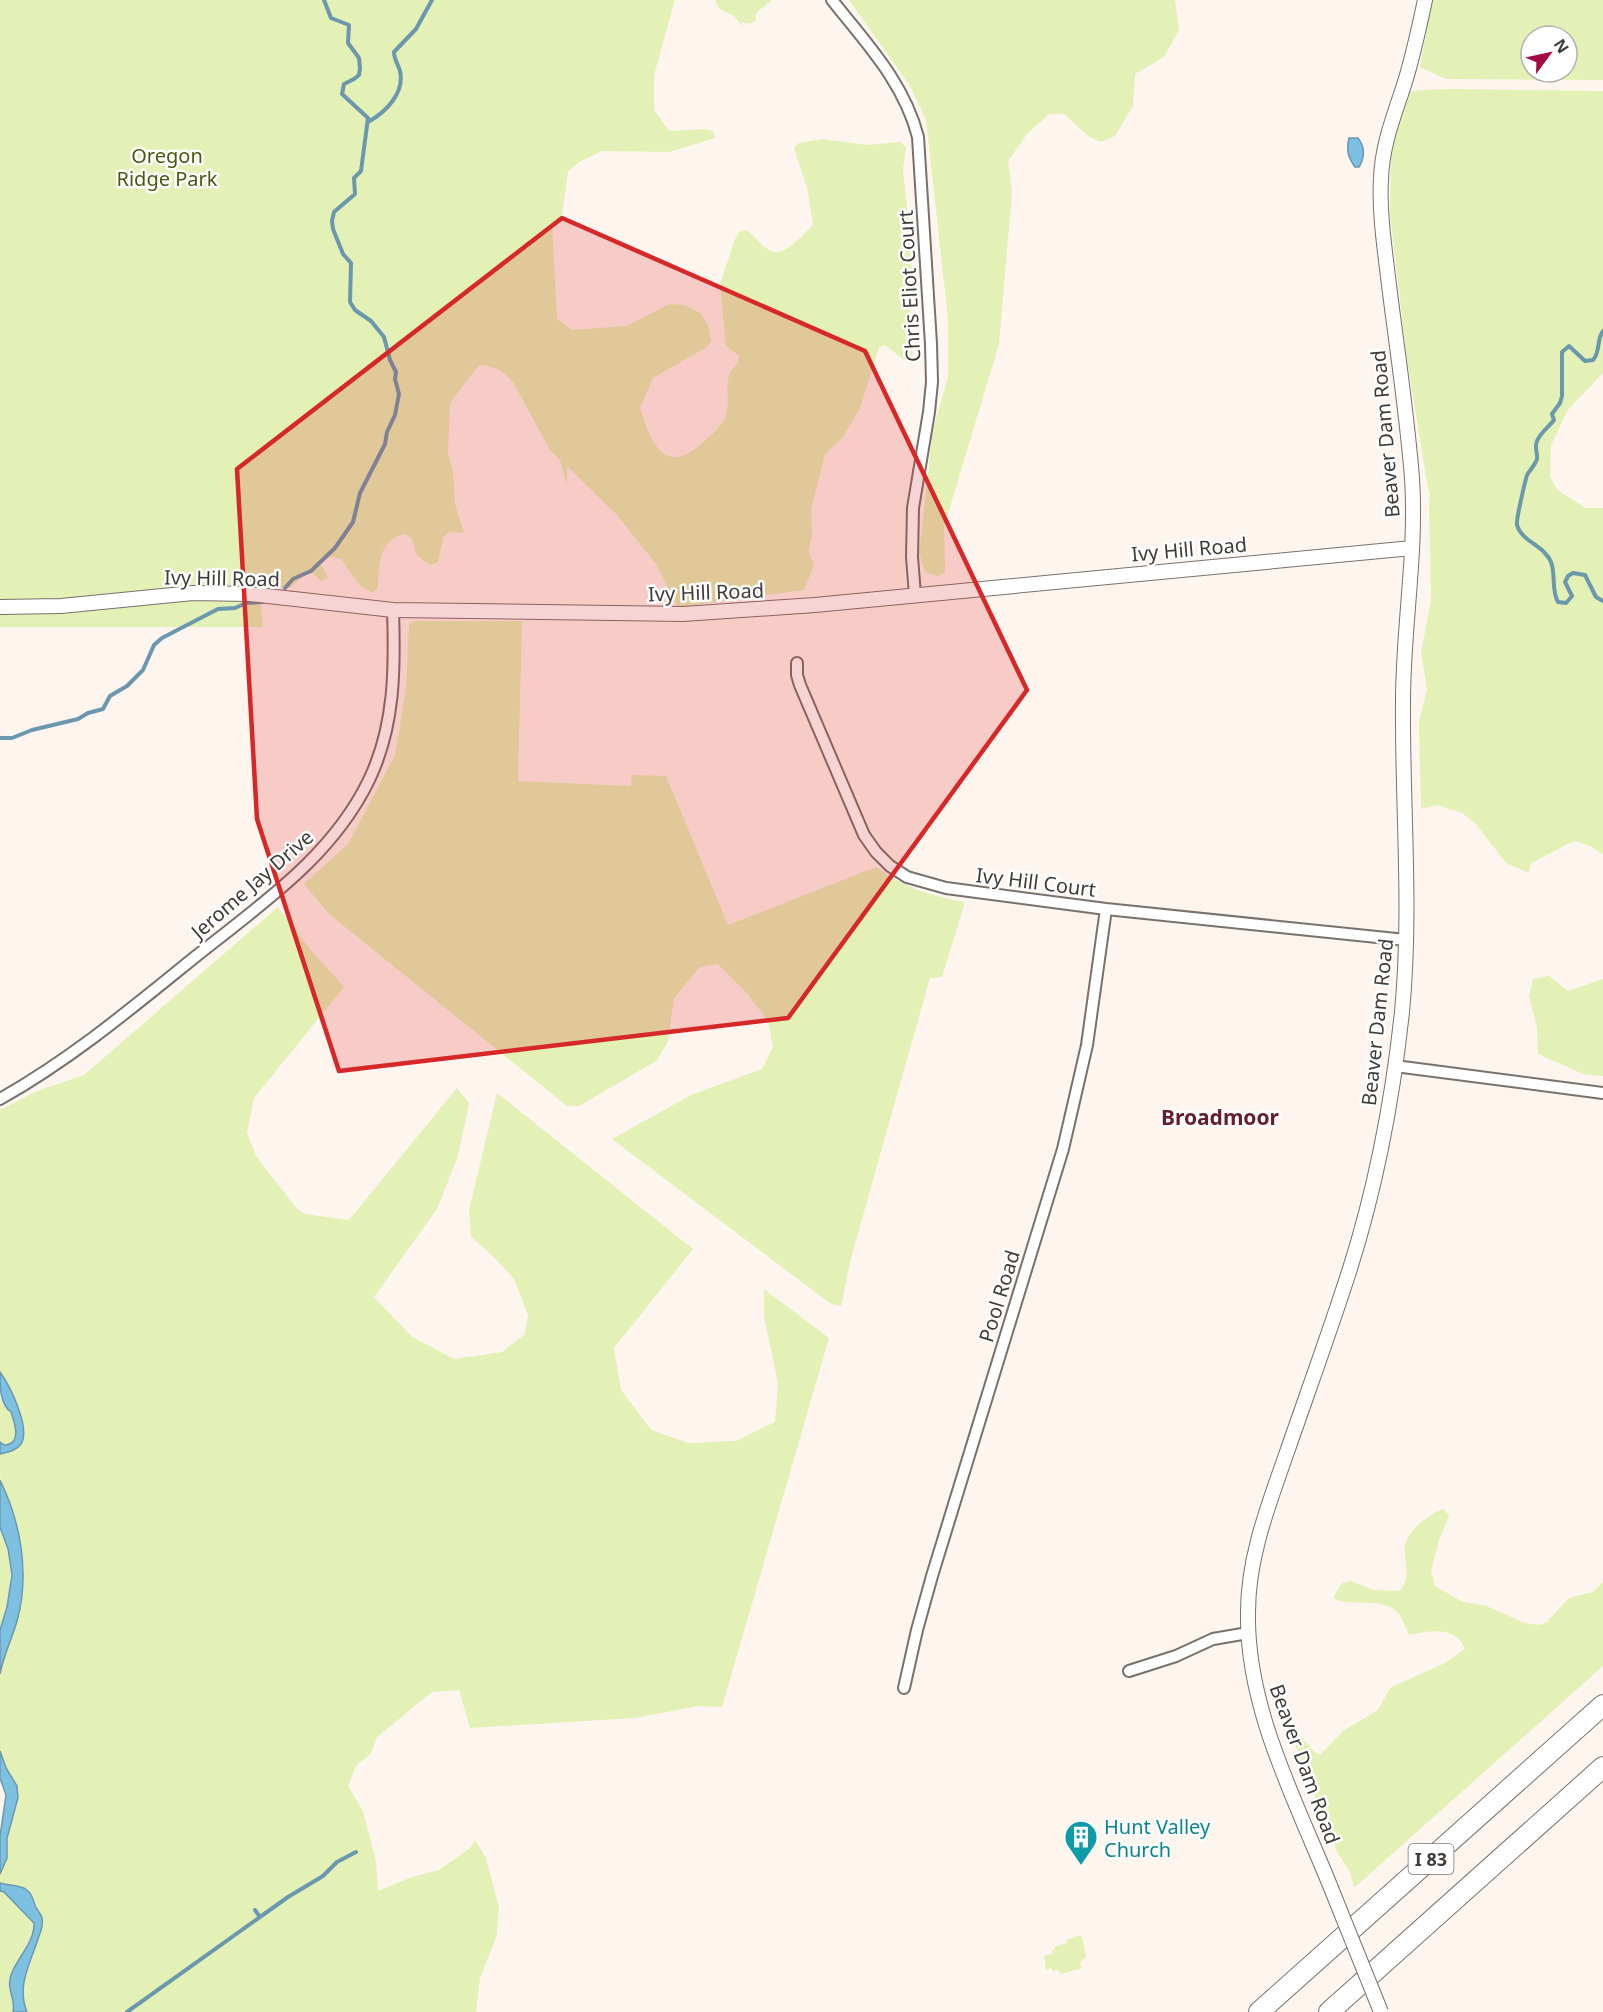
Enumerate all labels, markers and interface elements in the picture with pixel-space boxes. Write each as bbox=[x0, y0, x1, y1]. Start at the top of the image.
north arrow bbox=[1519, 24, 1579, 84]
text: N bbox=[1549, 34, 1574, 57]
park label: Oregon Ridge Park bbox=[117, 142, 218, 192]
street label: Chris Eliot Court bbox=[892, 210, 926, 362]
street label: Beaver Dam Road bbox=[1364, 349, 1406, 519]
street label: Ivy Hill Road bbox=[1130, 531, 1248, 567]
street label: Ivy Hill Road bbox=[164, 563, 280, 593]
street label: Ivy Hill Road bbox=[648, 576, 764, 608]
street label: Jerome Jay Drive bbox=[184, 823, 319, 946]
street label: Ivy Hill Court bbox=[975, 861, 1097, 903]
street label: Beaver Dam Road bbox=[1355, 937, 1399, 1107]
district label: Broadmoor bbox=[1161, 1103, 1280, 1131]
street label: Pool Road bbox=[972, 1247, 1026, 1345]
street label: Beaver Dam Road bbox=[1264, 1680, 1346, 1848]
place label: Hunt Valley Church bbox=[1104, 1813, 1211, 1863]
building icon: Hunt Valley Church bbox=[1063, 1819, 1099, 1866]
road number: I 83 bbox=[1408, 1844, 1454, 1874]

